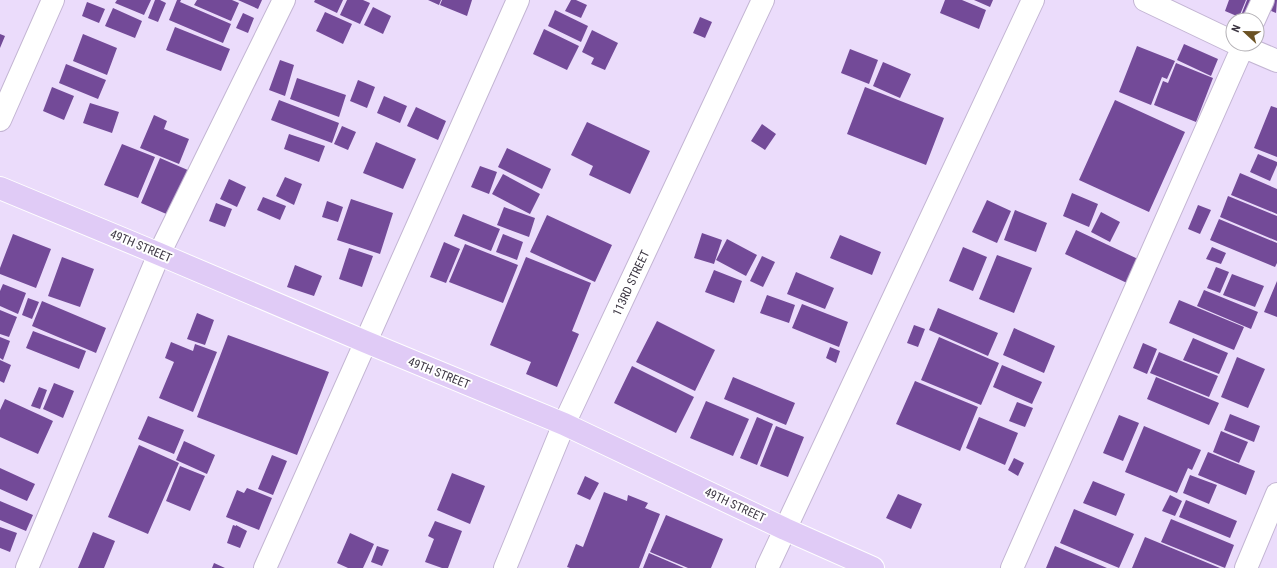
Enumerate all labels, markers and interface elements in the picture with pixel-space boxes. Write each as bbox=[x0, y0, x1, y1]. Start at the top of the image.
north arrow bbox=[1225, 12, 1265, 52]
text: N bbox=[1229, 23, 1244, 34]
street label: 49TH STREET bbox=[108, 227, 174, 265]
street label: 113RD STREET bbox=[610, 248, 652, 318]
street label: 49TH STREET bbox=[406, 354, 472, 392]
street label: 49TH STREET bbox=[702, 485, 768, 525]

